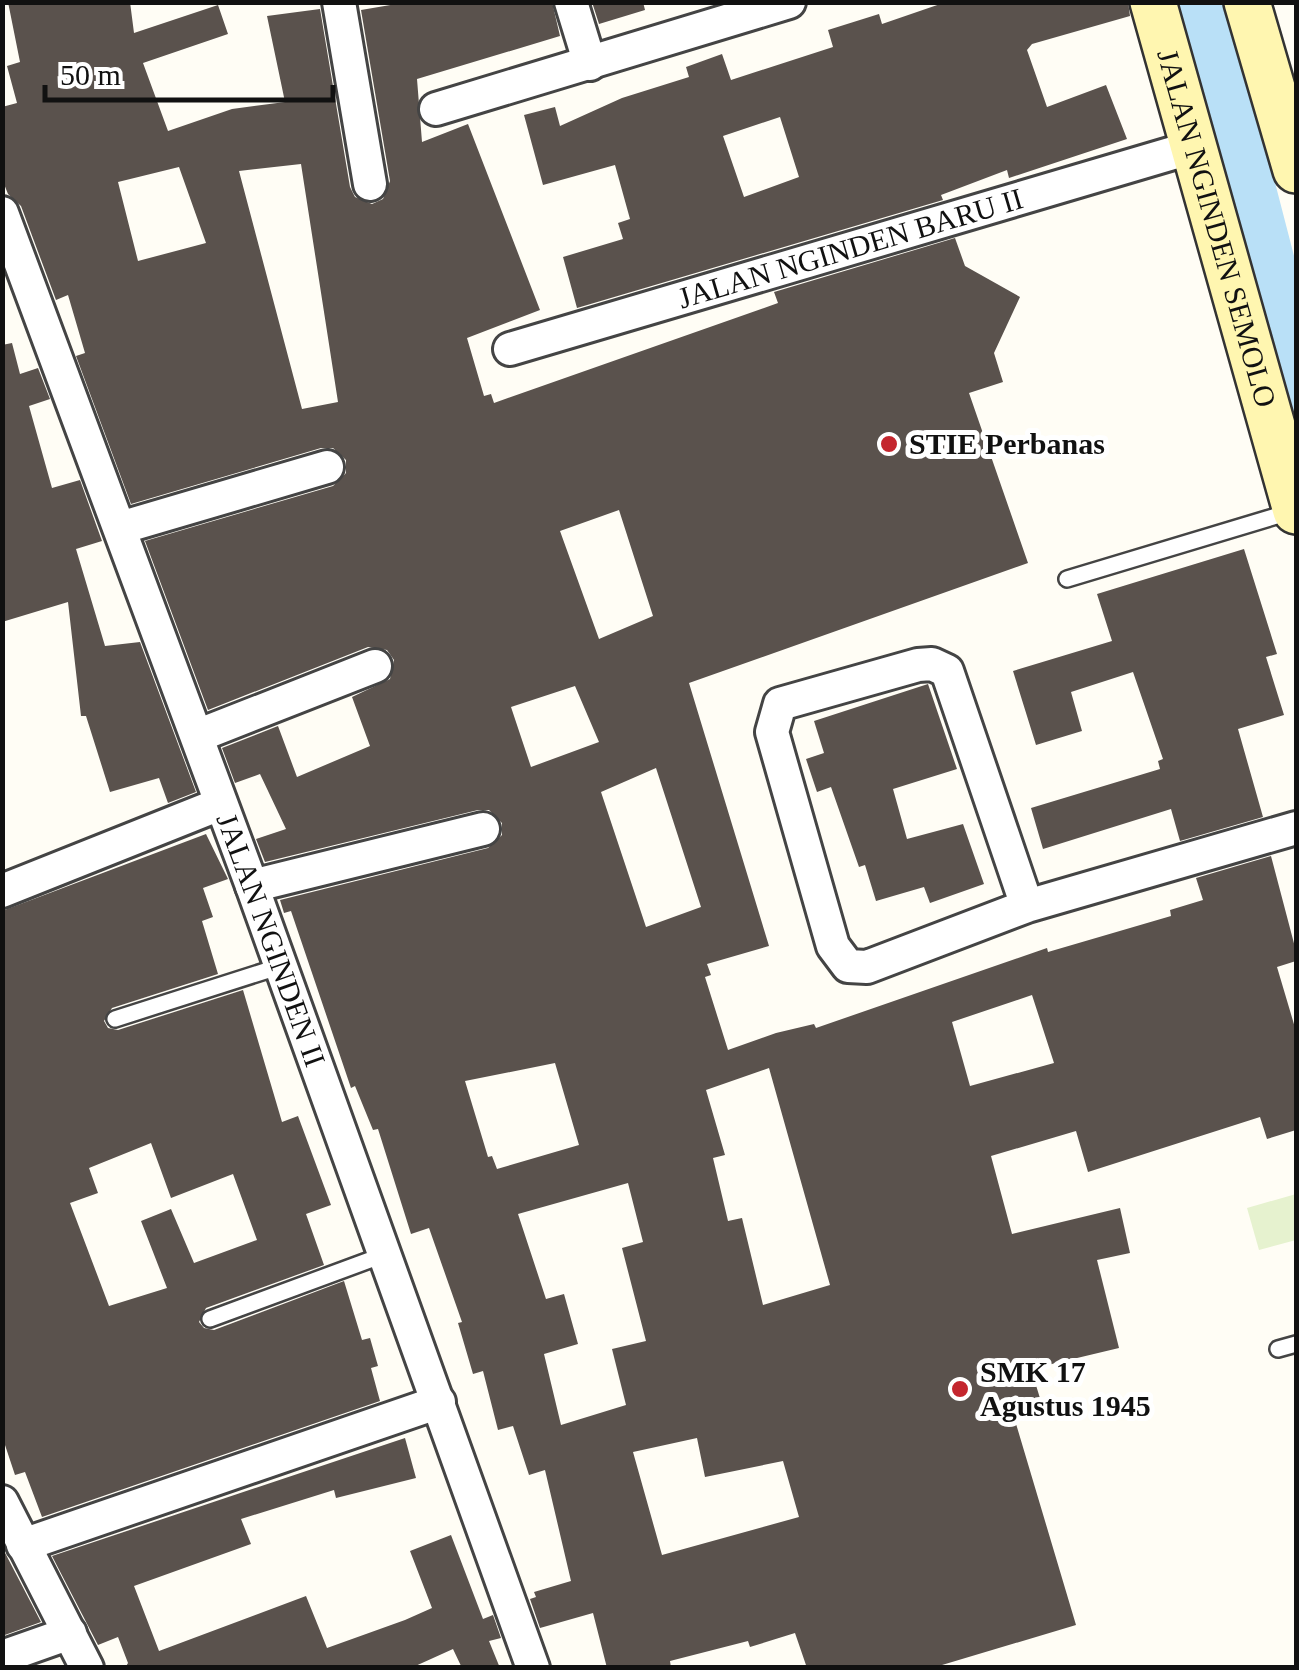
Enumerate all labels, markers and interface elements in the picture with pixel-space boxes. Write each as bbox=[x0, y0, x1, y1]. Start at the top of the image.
scale bar bbox=[45, 40, 332, 102]
street label: JALAN NGINDEN SEMOLO bbox=[1151, 45, 1283, 411]
text: 50 m bbox=[60, 58, 121, 91]
street label: JALAN NGINDEN BARU II bbox=[674, 181, 1026, 314]
place label: STIE Perbanas bbox=[909, 427, 1105, 460]
marker: STIE Perbanas bbox=[878, 433, 900, 455]
street label: JALAN NGINDEN II bbox=[210, 809, 332, 1071]
place label: SMK 17 Agustus 1945 bbox=[980, 1355, 1151, 1422]
marker: SMK 17 Agustus 1945 bbox=[949, 1378, 971, 1400]

